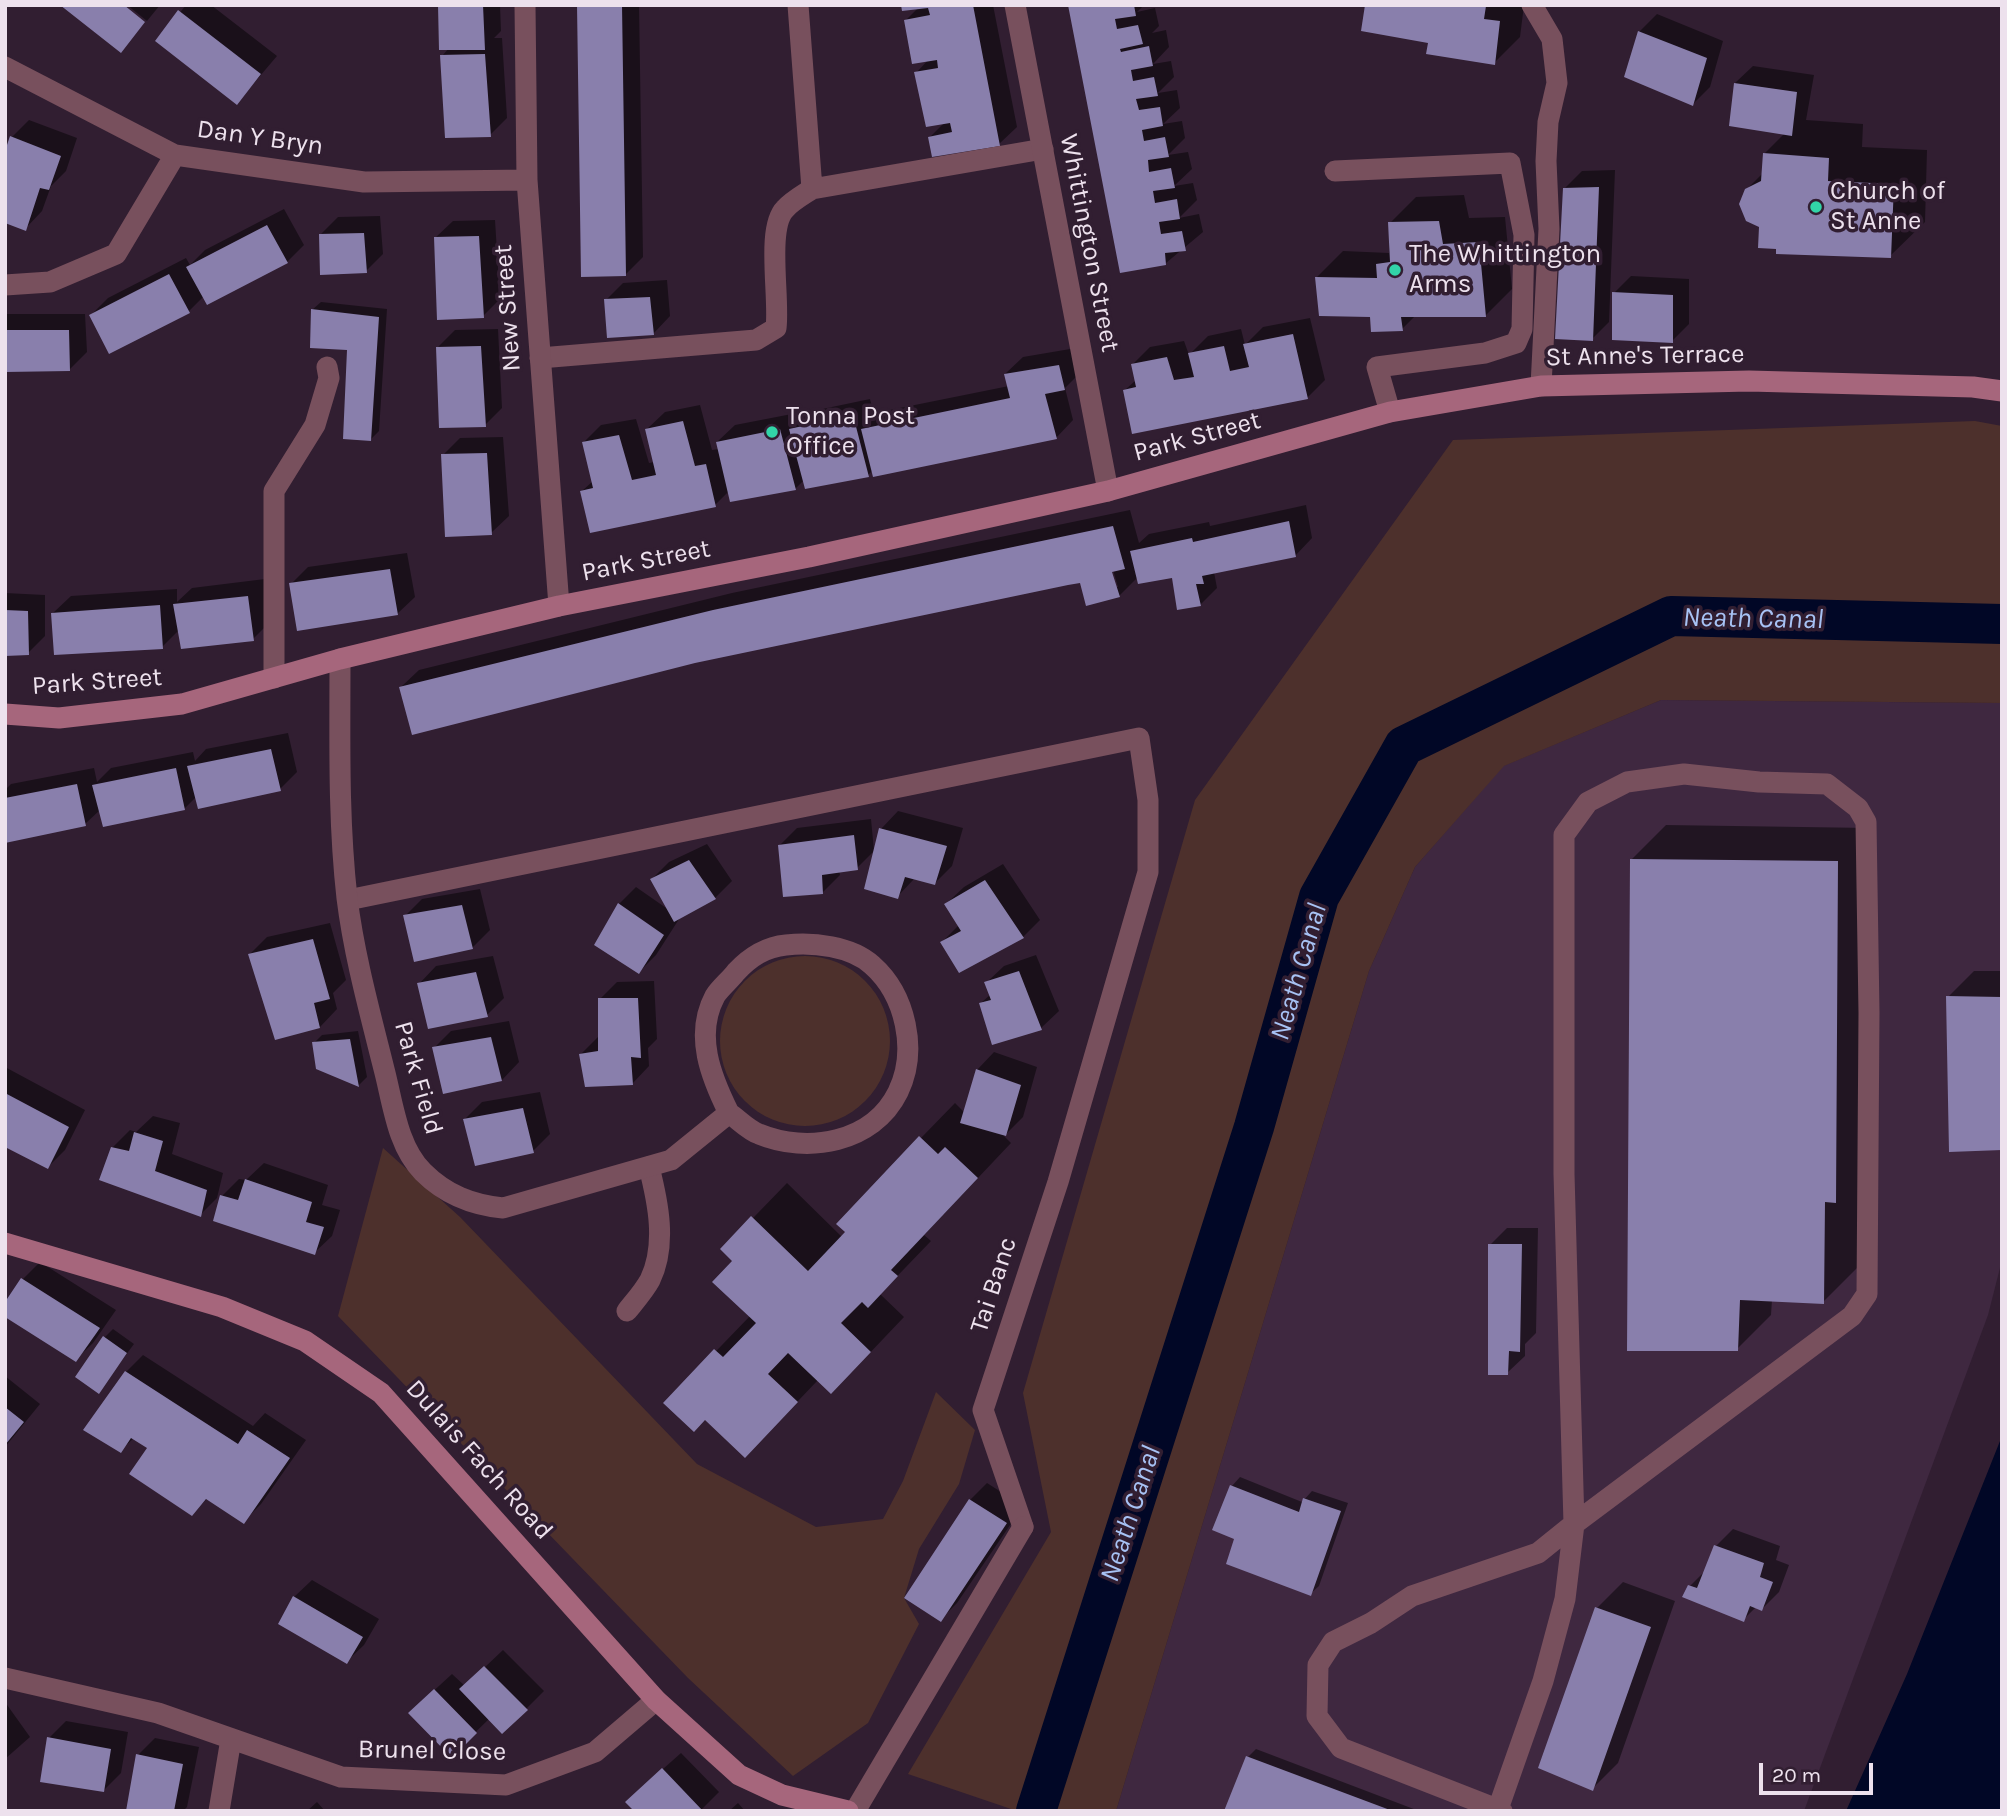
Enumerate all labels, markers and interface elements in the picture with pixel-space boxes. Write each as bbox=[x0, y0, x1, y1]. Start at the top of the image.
street label: Dan Y Bryn bbox=[195, 114, 325, 162]
street label: Whittington Street bbox=[1053, 131, 1125, 355]
place label: Church of St Anne bbox=[1830, 176, 1945, 238]
marker: Church of St Anne bbox=[1808, 199, 1824, 215]
place label: The Whittington Arms bbox=[1409, 239, 1601, 300]
street label: New Street bbox=[488, 243, 528, 373]
marker: The Whittington Arms bbox=[1387, 262, 1403, 278]
street label: St Anne's Terrace bbox=[1545, 339, 1745, 373]
place label: Tonna Post Office bbox=[786, 401, 915, 462]
street label: Park Street bbox=[1130, 405, 1264, 469]
marker: Tonna Post Office bbox=[764, 424, 780, 440]
street label: Park Street bbox=[579, 533, 713, 589]
water label: Neath Canal bbox=[1682, 601, 1824, 637]
street label: Park Street bbox=[31, 662, 163, 702]
water label: Neath Canal bbox=[1263, 900, 1335, 1044]
street label: Park Field bbox=[387, 1018, 449, 1138]
street label: Tai Banc bbox=[964, 1233, 1024, 1337]
street label: Dulais Fach Road bbox=[399, 1374, 559, 1546]
water label: Neath Canal bbox=[1093, 1442, 1169, 1586]
street label: Brunel Close bbox=[358, 1734, 506, 1768]
scale bar bbox=[1762, 1750, 1876, 1794]
text: 20 m bbox=[1772, 1763, 1821, 1787]

